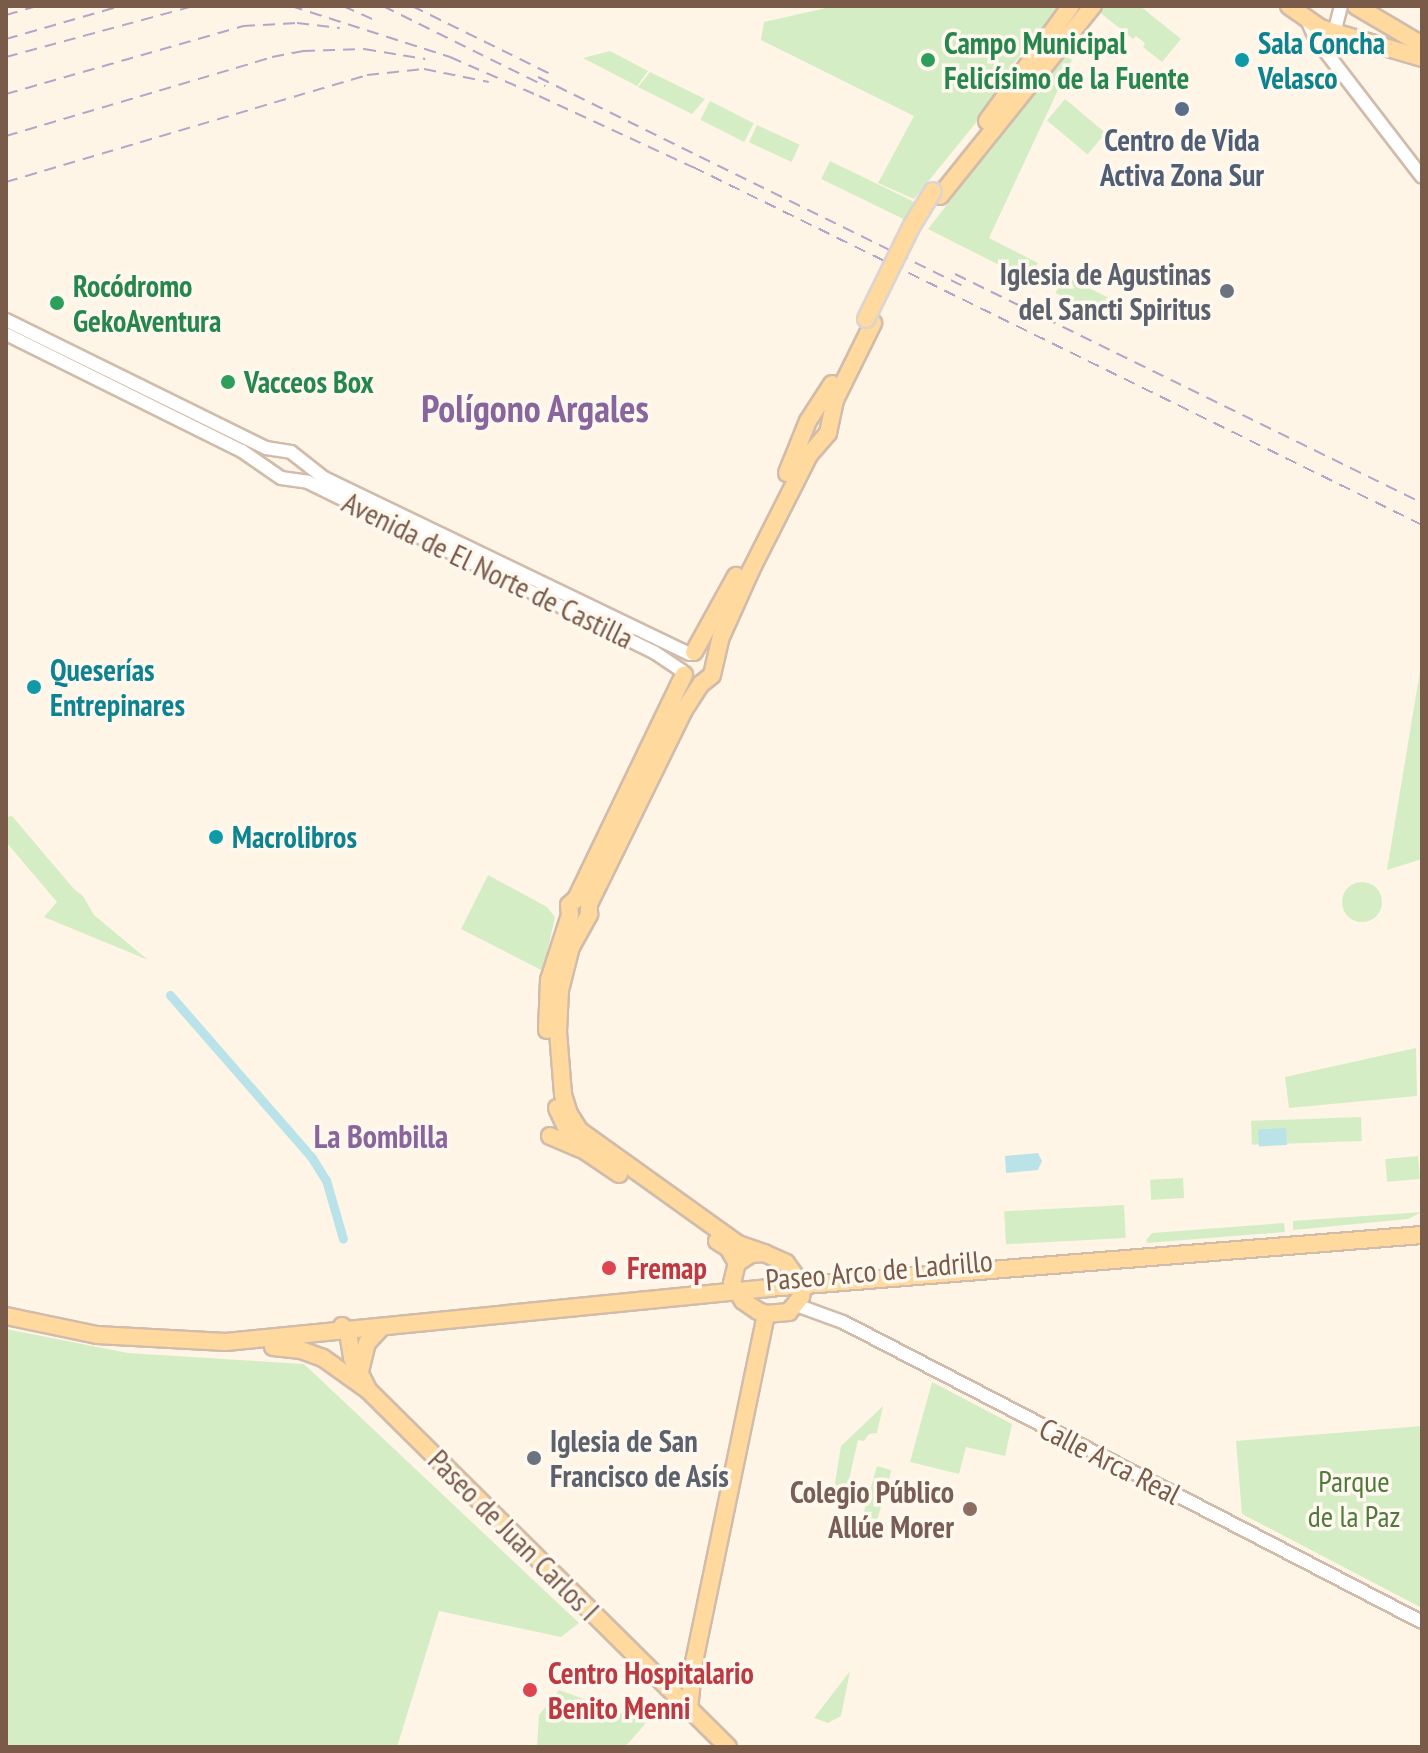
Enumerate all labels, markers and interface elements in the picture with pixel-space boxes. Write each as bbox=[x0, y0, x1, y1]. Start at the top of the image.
place label: Campo Municipal Felicísimo de la Fuente bbox=[944, 25, 1189, 96]
place label: Sala Concha Velasco bbox=[1258, 25, 1385, 96]
marker: Campo Municipal Felicísimo de la Fuente bbox=[919, 51, 937, 69]
marker: Sala Concha Velasco bbox=[1233, 51, 1251, 69]
marker: Centro de Vida Activa Zona Sur bbox=[1173, 100, 1191, 118]
place label: Centro de Vida Activa Zona Sur bbox=[1100, 122, 1264, 192]
place label: Iglesia de Agustinas del Sancti Spiritus bbox=[999, 256, 1211, 326]
place label: Rocódromo GekoAventura bbox=[73, 268, 221, 338]
marker: Iglesia de Agustinas del Sancti Spiritus bbox=[1218, 282, 1236, 300]
marker: Rocódromo GekoAventura bbox=[48, 294, 66, 312]
place label: Vacceos Box bbox=[244, 364, 374, 400]
marker: Vacceos Box bbox=[219, 373, 237, 391]
district label: Polígono Argales bbox=[421, 385, 649, 431]
street label: Avenida de El Norte de Castilla bbox=[337, 484, 639, 656]
place label: Queserías Entrepinares bbox=[50, 652, 185, 722]
marker: Queserías Entrepinares bbox=[25, 678, 43, 696]
place label: Macrolibros bbox=[232, 819, 357, 855]
marker: Macrolibros bbox=[207, 828, 225, 846]
district label: La Bombilla bbox=[314, 1117, 448, 1155]
street label: Paseo Arco de Ladrillo bbox=[764, 1242, 994, 1298]
place label: Fremap bbox=[627, 1250, 707, 1286]
marker: Fremap bbox=[598, 1257, 620, 1279]
street label: Calle Arca Real bbox=[1033, 1410, 1187, 1512]
place label: Iglesia de San Francisco de Asís bbox=[550, 1423, 730, 1494]
street label: Paseo de Juan Carlos I bbox=[421, 1442, 607, 1628]
marker: Iglesia de San Francisco de Asís bbox=[525, 1449, 543, 1467]
park label: Parque de la Paz bbox=[1308, 1463, 1400, 1534]
place label: Colegio Público Allúe Morer bbox=[790, 1474, 954, 1544]
marker: Colegio Público Allúe Morer bbox=[961, 1500, 979, 1518]
place label: Centro Hospitalario Benito Menni bbox=[548, 1655, 754, 1726]
marker: Centro Hospitalario Benito Menni bbox=[519, 1679, 541, 1701]

